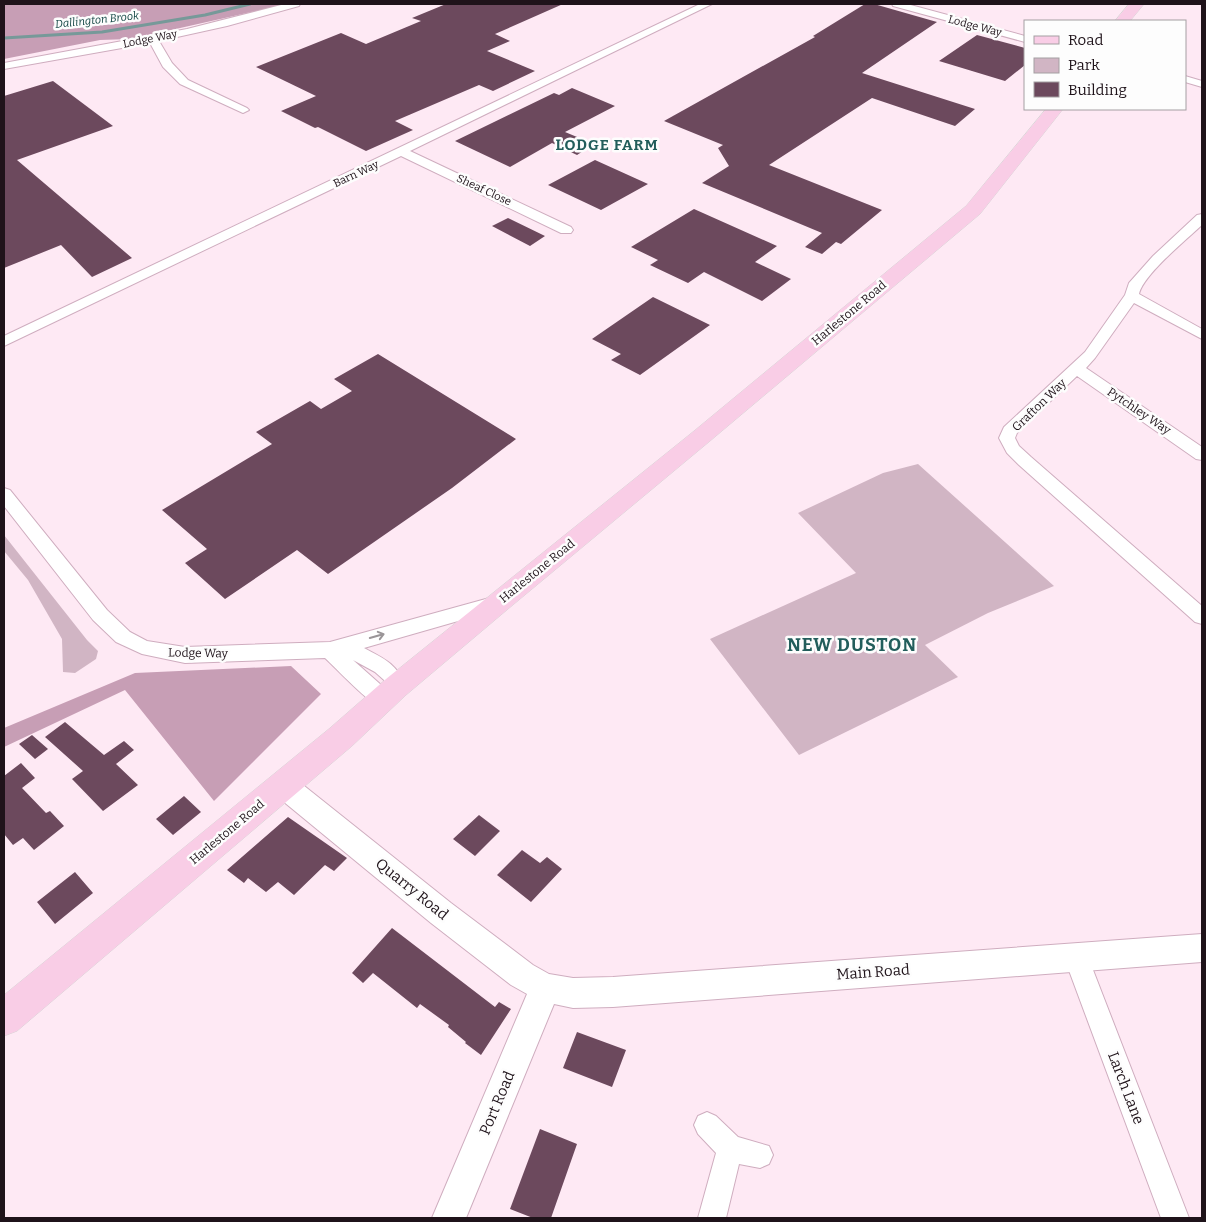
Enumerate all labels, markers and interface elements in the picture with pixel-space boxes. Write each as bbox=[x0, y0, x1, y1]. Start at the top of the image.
water label: Dallington Brook bbox=[54, 9, 141, 31]
street label: Lodge Way bbox=[947, 13, 1003, 39]
legend bbox=[1024, 20, 1186, 110]
street label: Lodge Way bbox=[122, 27, 178, 51]
text: Road bbox=[1068, 31, 1103, 49]
text: Park bbox=[1068, 56, 1100, 74]
text: Building bbox=[1068, 81, 1127, 99]
district label: LODGE FARM bbox=[555, 136, 659, 154]
street label: Barn Way bbox=[331, 158, 381, 190]
street label: Sheaf Close bbox=[454, 172, 514, 208]
street label: Harlestone Road bbox=[809, 278, 889, 348]
street label: Grafton Way bbox=[1009, 375, 1069, 434]
street label: Pytchley Way bbox=[1105, 385, 1174, 438]
street label: Harlestone Road bbox=[497, 536, 577, 606]
one-way arrow bbox=[369, 630, 385, 640]
district label: NEW DUSTON bbox=[787, 634, 917, 656]
street label: Lodge Way bbox=[168, 645, 229, 661]
street label: Harlestone Road bbox=[187, 797, 267, 867]
street label: Quarry Road bbox=[372, 854, 452, 924]
street label: Main Road bbox=[836, 960, 910, 984]
street label: Larch Lane bbox=[1104, 1049, 1148, 1127]
street label: Port Road bbox=[475, 1068, 519, 1138]

